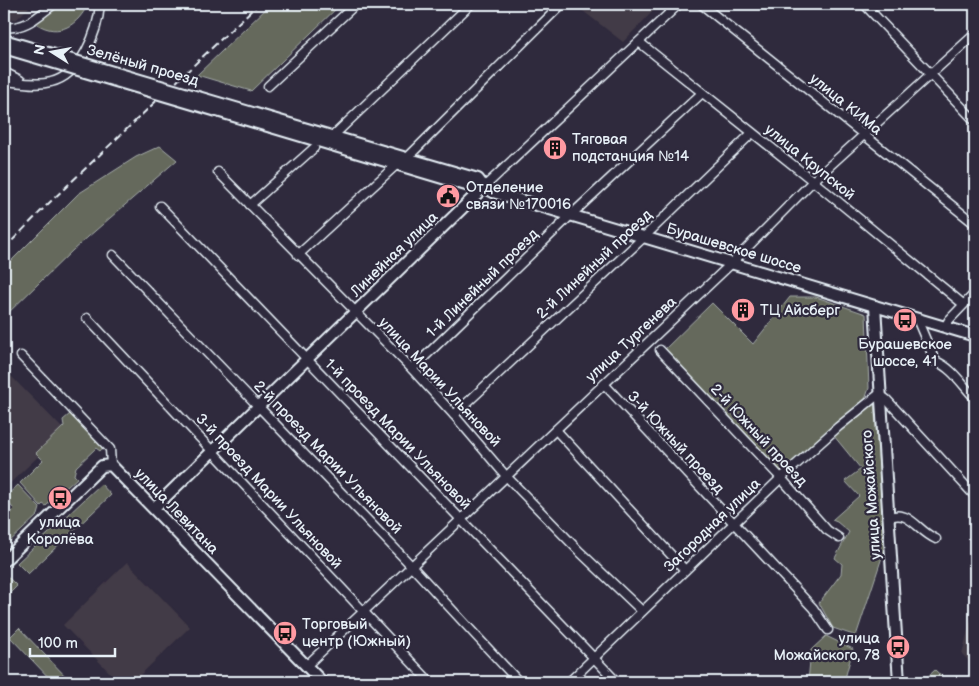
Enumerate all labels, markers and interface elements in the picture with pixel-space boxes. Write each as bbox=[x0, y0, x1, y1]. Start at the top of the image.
north arrow bbox=[28, 28, 78, 78]
street label: Зелёный проезд bbox=[85, 40, 201, 91]
text: N bbox=[30, 43, 49, 56]
street label: улица КИМа bbox=[806, 69, 886, 139]
street label: улица Крупской bbox=[761, 120, 859, 205]
place label: Тяговая подстанция №14 bbox=[572, 130, 689, 166]
building icon: Тяговая подстанция №14 bbox=[542, 135, 568, 161]
place label: Отделение связи №170016 bbox=[466, 178, 571, 214]
public building icon: Отделение связи №170016 bbox=[435, 183, 461, 209]
street label: 2-й Линейный проезд bbox=[532, 206, 656, 323]
street label: Линейная улица bbox=[346, 208, 442, 302]
street label: Бурашевское шоссе bbox=[664, 219, 804, 278]
street label: 1-й Линейный проезд bbox=[422, 225, 542, 342]
street label: улица Тургенева bbox=[582, 292, 681, 386]
building icon: ТЦ Айсберг bbox=[730, 297, 756, 323]
place label: ТЦ Айсберг bbox=[760, 301, 840, 320]
bus stop icon: Бурашевское шоссе, 41 bbox=[892, 307, 918, 333]
street label: улица Марии Ульяновой bbox=[374, 313, 505, 451]
place label: Бурашевское шоссе, 41 bbox=[858, 335, 952, 371]
street label: 1-й проезд Марии Ульяновой bbox=[320, 355, 475, 514]
street label: 2-й проезд Марии Ульяновой bbox=[249, 377, 406, 538]
street label: 2-й Южный проезд bbox=[706, 380, 811, 491]
street label: 3-й Южный проезд bbox=[623, 387, 728, 498]
street label: 3-й проезд Марии Ульяновой bbox=[191, 409, 346, 573]
street label: улица Можайского bbox=[857, 430, 885, 560]
street label: улица Левитана bbox=[131, 464, 223, 559]
street label: Загородная улица bbox=[660, 474, 765, 576]
bus stop icon: улица Королёва bbox=[47, 485, 73, 511]
place label: улица Королёва bbox=[26, 513, 94, 549]
place label: Торговый центр (Южный) bbox=[302, 615, 411, 651]
bus stop icon: Торговый центр (Южный) bbox=[272, 620, 298, 646]
scale bar bbox=[30, 626, 115, 658]
place label: улица Можайского, 78 bbox=[774, 629, 880, 665]
text: 100 m bbox=[38, 634, 78, 653]
bus stop icon: улица Можайского, 78 bbox=[885, 634, 911, 660]

